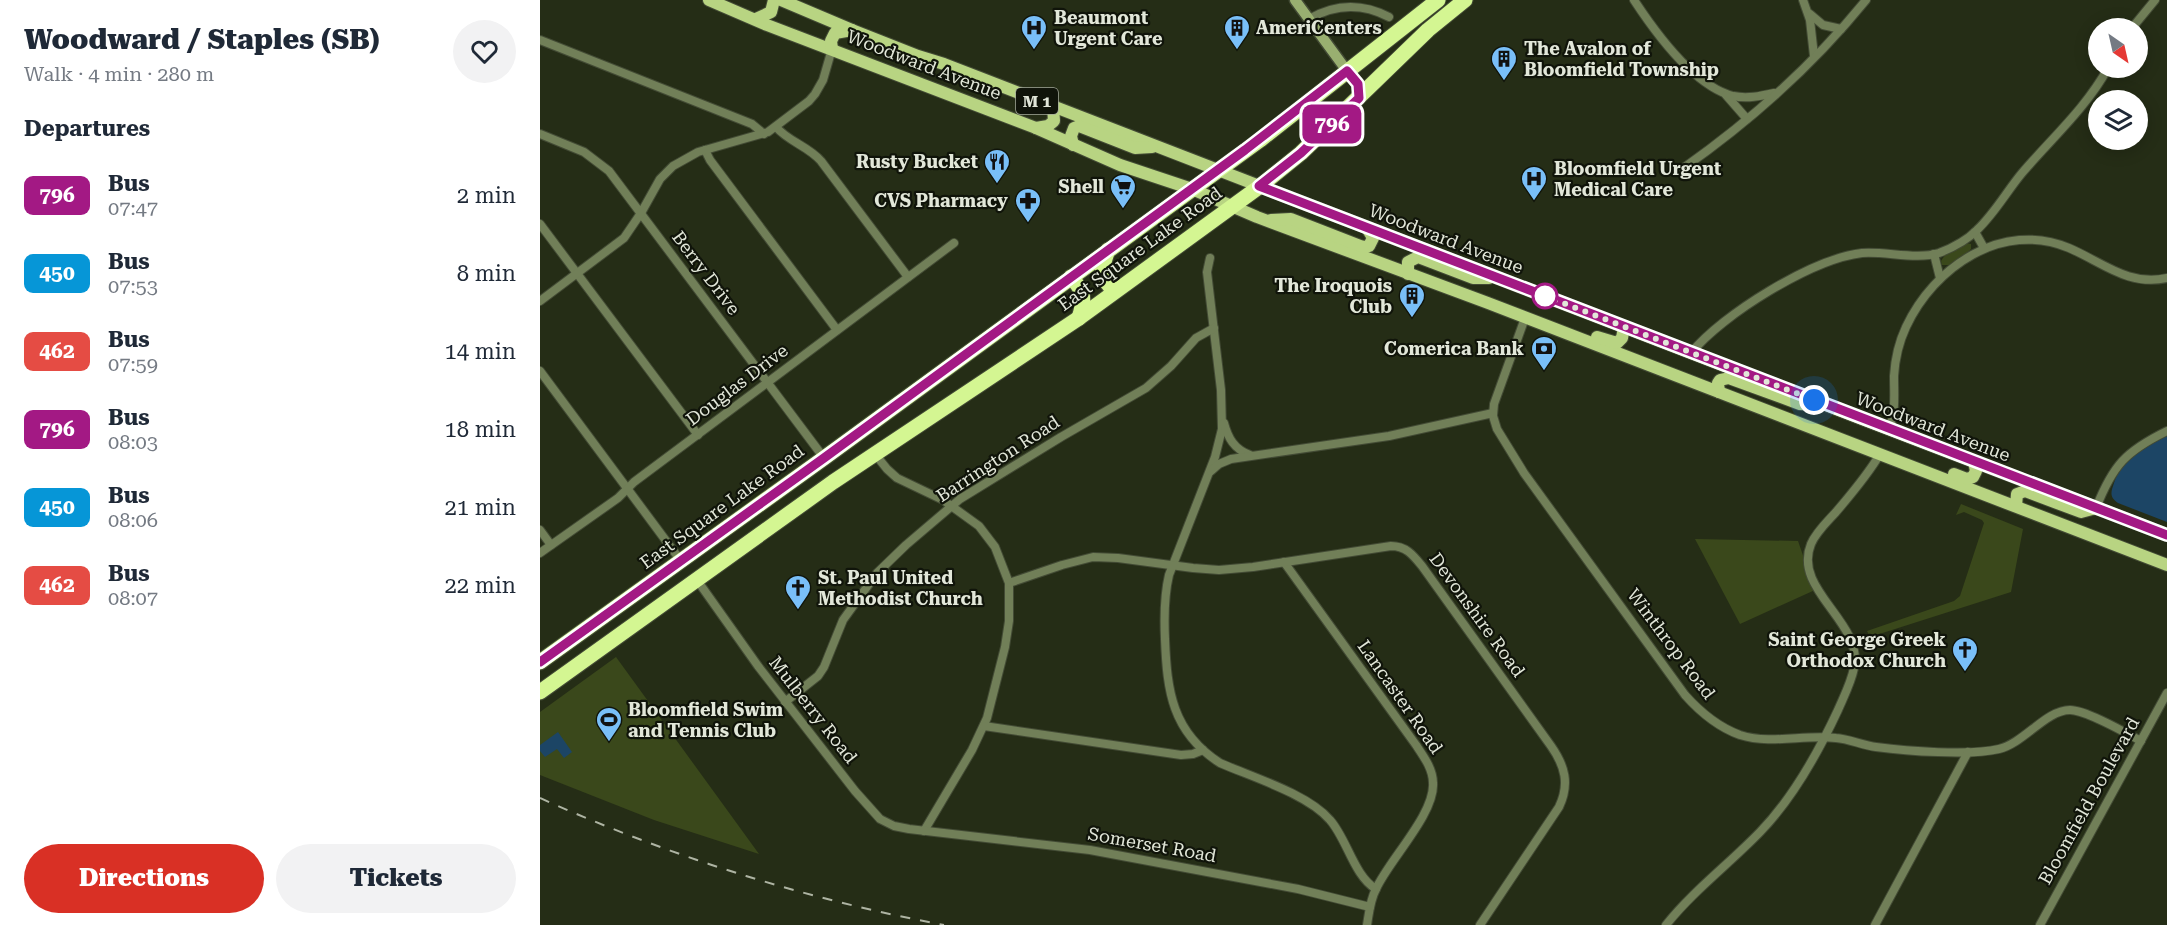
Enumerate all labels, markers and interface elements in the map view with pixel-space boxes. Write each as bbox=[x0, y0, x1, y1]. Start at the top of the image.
place label: Beaumont Urgent Care bbox=[1054, 7, 1163, 49]
hospital icon: Beaumont Urgent Care bbox=[1019, 13, 1049, 51]
building icon: AmeriCenters bbox=[1222, 13, 1252, 51]
place label: AmeriCenters bbox=[1256, 17, 1382, 38]
north arrow bbox=[2088, 18, 2148, 78]
map controls bbox=[2088, 18, 2148, 150]
button: heart bbox=[453, 20, 516, 83]
text: Woodward / Staples (SB) bbox=[24, 23, 380, 56]
street label: Woodward Avenue bbox=[844, 25, 1004, 104]
place label: The Avalon of Bloomfield Township bbox=[1524, 38, 1719, 80]
building icon: The Avalon of Bloomfield Township bbox=[1489, 44, 1519, 82]
text: Walk · 4 min · 280 m bbox=[24, 62, 214, 86]
road number: M 1 bbox=[1016, 88, 1058, 114]
button: layers bbox=[2088, 90, 2148, 150]
line badge: 796 bbox=[1298, 104, 1366, 144]
text: 796 bbox=[1314, 112, 1350, 136]
text: Departures bbox=[24, 116, 150, 141]
restaurant icon: Rusty Bucket bbox=[982, 147, 1012, 185]
place label: Rusty Bucket bbox=[856, 151, 978, 172]
place label: Bloomfield Urgent Medical Care bbox=[1554, 158, 1721, 200]
hospital icon: Bloomfield Urgent Medical Care bbox=[1519, 164, 1549, 202]
text: Bus bbox=[108, 171, 150, 196]
supermarket icon: Shell bbox=[1108, 172, 1138, 210]
place label: Shell bbox=[1058, 176, 1104, 197]
street label: East Square Lake Road bbox=[1054, 182, 1226, 315]
text: 796 bbox=[39, 183, 75, 207]
text: 2 min bbox=[457, 183, 516, 208]
pharmacy icon: CVS Pharmacy bbox=[1013, 186, 1043, 224]
place label: CVS Pharmacy bbox=[874, 190, 1008, 211]
text: 07:47 bbox=[108, 196, 158, 220]
street label: Woodward Avenue bbox=[1366, 199, 1526, 278]
street label: Berry Drive bbox=[668, 227, 745, 319]
text: Bus bbox=[108, 249, 150, 274]
text: 450 bbox=[39, 261, 75, 285]
text: 8 min bbox=[457, 261, 516, 286]
text: 07:53 bbox=[108, 274, 158, 298]
place label: The Iroquois Club bbox=[1274, 275, 1392, 317]
building icon: The Iroquois Club bbox=[1397, 281, 1427, 319]
unlabelled marker bbox=[1532, 283, 1558, 309]
text: Bus bbox=[108, 327, 150, 352]
bank icon: Comerica Bank bbox=[1529, 334, 1559, 372]
place label: Comerica Bank bbox=[1384, 338, 1525, 359]
text: 462 bbox=[39, 339, 75, 363]
text: 14 min bbox=[445, 339, 516, 364]
street label: Douglas Drive bbox=[682, 339, 792, 430]
text: 07:59 bbox=[108, 352, 158, 376]
your location bbox=[1799, 385, 1829, 415]
street label: Woodward Avenue bbox=[1853, 387, 2013, 466]
text: Bus bbox=[108, 405, 150, 430]
street label: Barrington Road bbox=[932, 411, 1064, 506]
text: 796 bbox=[39, 417, 75, 441]
text: 18 min bbox=[445, 417, 516, 442]
text: 08:03 bbox=[108, 430, 158, 454]
street label: East Square Lake Road bbox=[636, 440, 808, 573]
text: Bus bbox=[108, 483, 150, 508]
text: 450 bbox=[39, 495, 75, 519]
text: 21 min bbox=[445, 495, 516, 520]
text: 08:06 bbox=[108, 508, 158, 532]
street label: Devonshire Road bbox=[1425, 549, 1530, 681]
text: Bus bbox=[108, 561, 150, 586]
place label: St. Paul United Methodist Church bbox=[818, 567, 983, 609]
text: 462 bbox=[39, 573, 75, 597]
text: 22 min bbox=[445, 573, 516, 598]
church icon: St. Paul United Methodist Church bbox=[783, 573, 813, 611]
street label: Winthrop Road bbox=[1623, 584, 1720, 703]
text: 08:07 bbox=[108, 586, 158, 610]
place label: Saint George Greek Orthodox Church bbox=[1768, 629, 1947, 671]
church icon: Saint George Greek Orthodox Church bbox=[1950, 635, 1980, 673]
street label: Lancaster Road bbox=[1353, 636, 1448, 758]
street label: Mulberry Road bbox=[765, 652, 862, 768]
place label: Bloomfield Swim and Tennis Club bbox=[628, 699, 784, 741]
sports icon: Bloomfield Swim and Tennis Club bbox=[594, 705, 624, 743]
street label: Bloomfield Boulevard bbox=[2034, 713, 2144, 888]
street label: Somerset Road bbox=[1086, 823, 1218, 866]
button: Directions bbox=[24, 844, 264, 913]
button: Tickets bbox=[276, 844, 516, 913]

